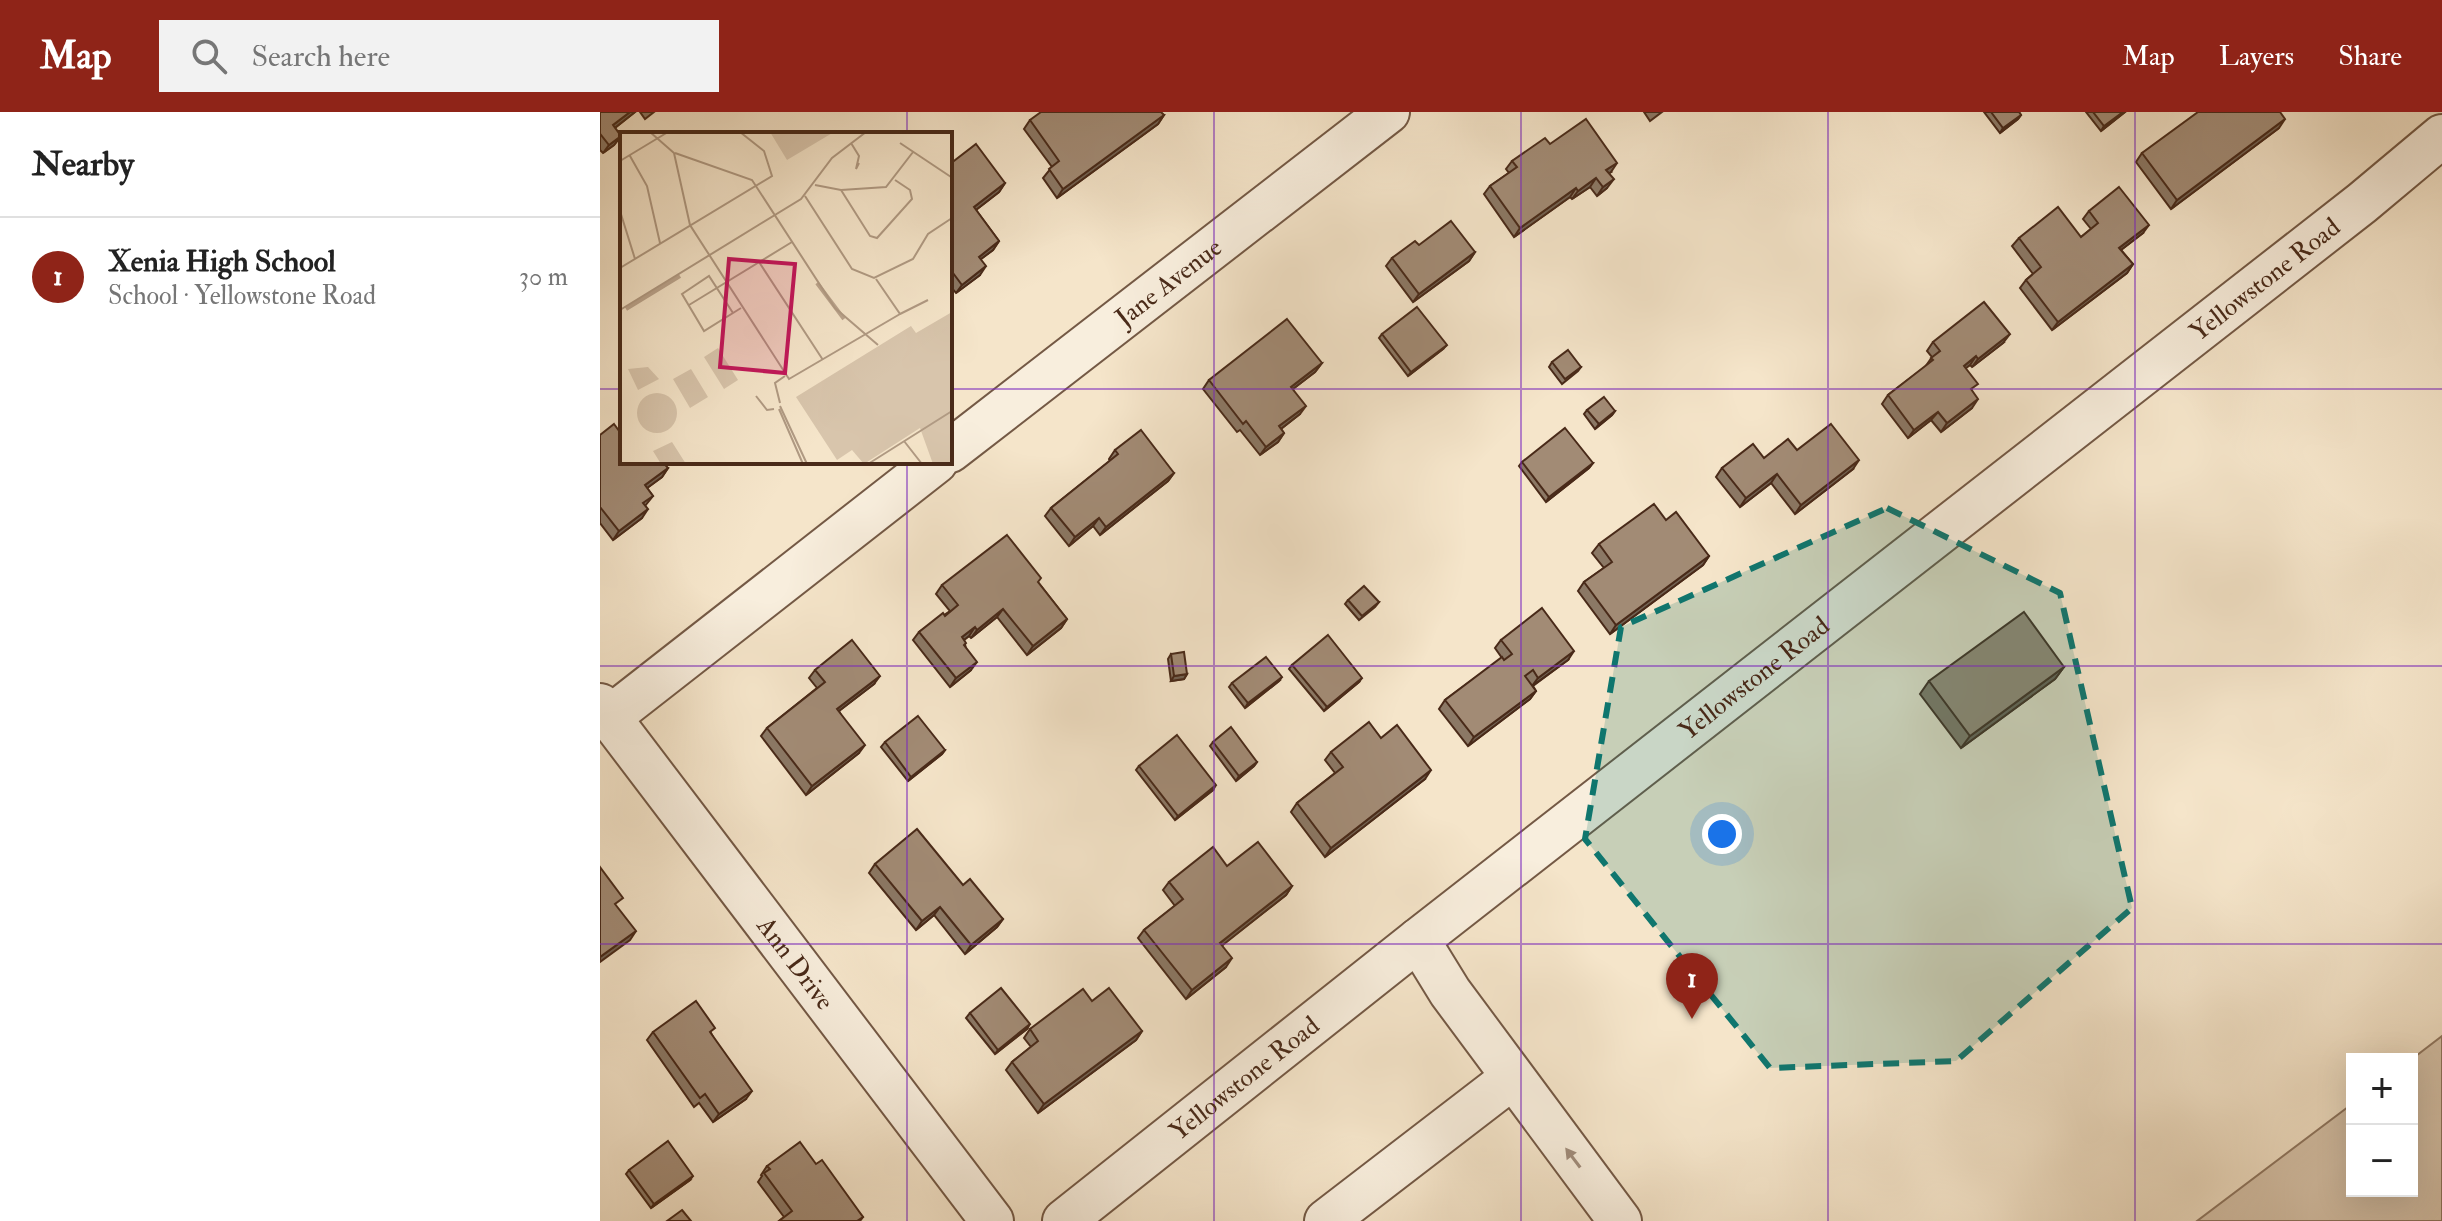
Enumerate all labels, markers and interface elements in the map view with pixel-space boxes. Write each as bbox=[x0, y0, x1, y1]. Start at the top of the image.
search box bbox=[159, 20, 719, 92]
text: Map bbox=[40, 32, 111, 80]
icon: search bbox=[187, 34, 231, 78]
text: Search here bbox=[251, 38, 390, 75]
text: Map bbox=[2122, 39, 2175, 74]
text: Layers bbox=[2219, 39, 2294, 74]
text: Share bbox=[2338, 39, 2402, 74]
inset map bbox=[620, 132, 952, 464]
text: Nearby bbox=[32, 143, 134, 186]
street label: Yellowstone Road bbox=[2184, 211, 2347, 348]
street label: Jane Avenue bbox=[1109, 232, 1228, 335]
text: Xenia High School bbox=[108, 243, 336, 280]
text: 1 bbox=[53, 261, 63, 293]
text: 30 m bbox=[519, 261, 568, 293]
text: School · Yellowstone Road bbox=[108, 280, 376, 312]
street label: Yellowstone Road bbox=[1673, 610, 1836, 747]
your location bbox=[1702, 814, 1742, 854]
street label: Ann Drive bbox=[749, 910, 841, 1017]
pin: 1 bbox=[1666, 953, 1718, 1019]
street label: Yellowstone Road bbox=[1164, 1010, 1326, 1148]
map controls bbox=[2346, 1053, 2418, 1197]
button: + bbox=[2346, 1053, 2418, 1125]
button: − bbox=[2346, 1125, 2418, 1197]
one-way arrow bbox=[1566, 1148, 1582, 1168]

